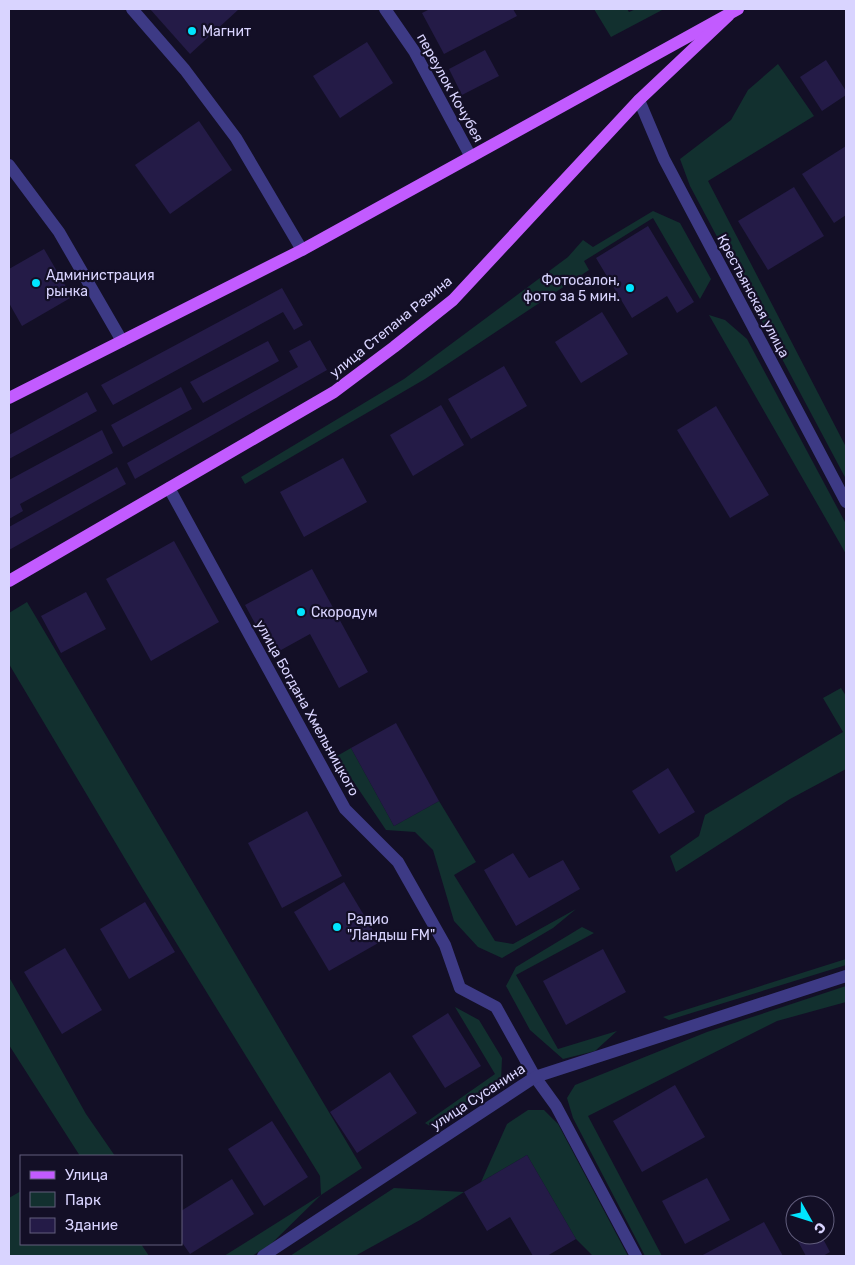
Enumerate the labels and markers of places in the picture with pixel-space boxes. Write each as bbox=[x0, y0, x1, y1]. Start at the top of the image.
place label: Магнит bbox=[202, 23, 251, 40]
marker: Магнит bbox=[186, 25, 198, 37]
place label: Администрация рынка bbox=[46, 267, 155, 300]
place label: Фотосалон, фото за 5 мин. bbox=[523, 272, 620, 305]
marker: Администрация рынка bbox=[30, 277, 42, 289]
marker: Фотосалон, фото за 5 мин. bbox=[624, 282, 636, 294]
place label: Скородум bbox=[311, 604, 378, 621]
marker: Скородум bbox=[295, 606, 307, 618]
place label: Радио "Ландыш FM" bbox=[347, 911, 435, 944]
marker: Радио "Ландыш FM" bbox=[331, 921, 343, 933]

